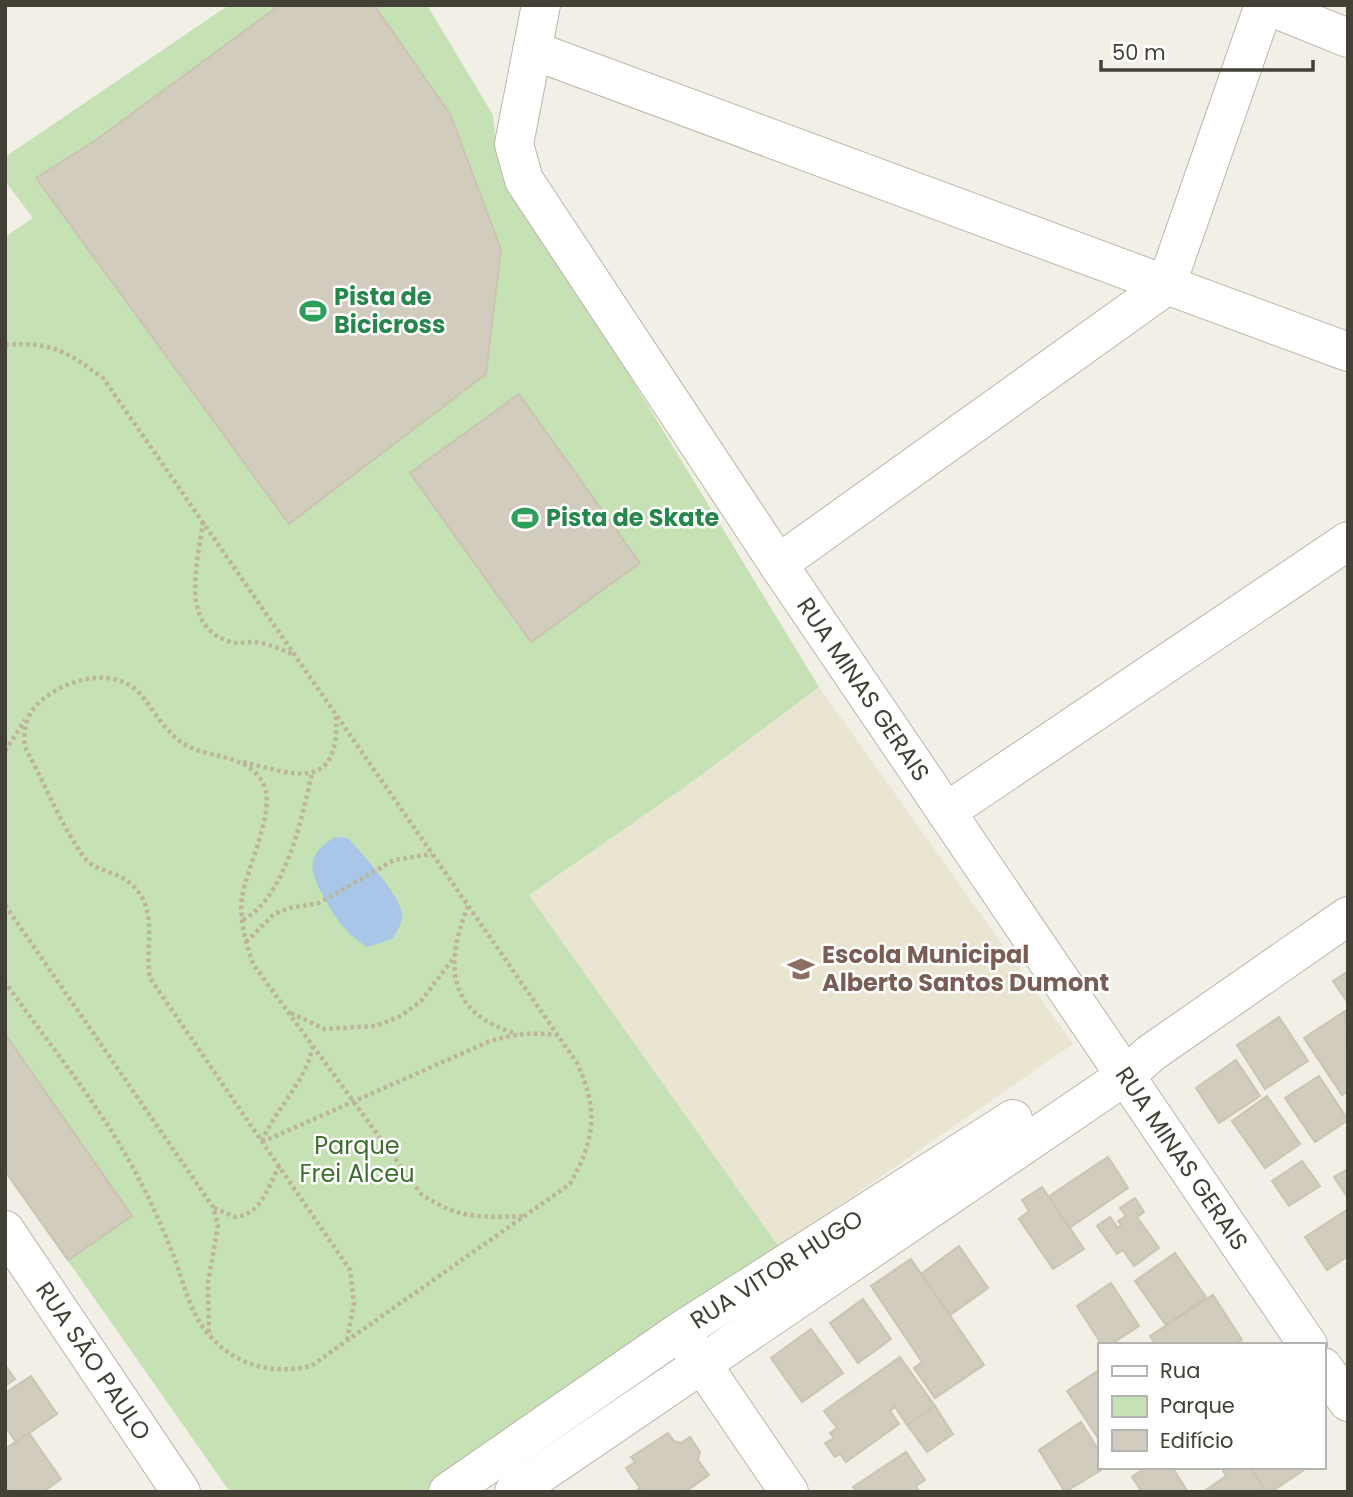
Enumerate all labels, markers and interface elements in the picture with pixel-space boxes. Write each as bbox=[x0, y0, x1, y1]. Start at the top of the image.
scale bar bbox=[1101, 28, 1313, 72]
text: 50 m bbox=[1112, 38, 1166, 67]
place label: Pista de Bicicross bbox=[334, 280, 445, 341]
sports icon: Pista de Bicicross bbox=[298, 296, 328, 326]
place label: Pista de Skate bbox=[546, 501, 719, 534]
sports icon: Pista de Skate bbox=[510, 503, 540, 533]
street label: RUA MINAS GERAIS bbox=[789, 591, 938, 788]
place label: Escola Municipal Alberto Santos Dumont bbox=[822, 938, 1109, 999]
school or university icon: Escola Municipal Alberto Santos Dumont bbox=[786, 954, 816, 984]
street label: RUA MINAS GERAIS bbox=[1108, 1060, 1256, 1257]
park label: Parque Frei Alceu bbox=[299, 1129, 415, 1190]
street label: RUA VITOR HUGO bbox=[684, 1202, 869, 1337]
street label: RUA SÃO PAULO bbox=[28, 1275, 159, 1447]
legend bbox=[1098, 1343, 1325, 1469]
text: Rua bbox=[1160, 1356, 1200, 1385]
text: Parque bbox=[1160, 1391, 1235, 1420]
text: Edifício bbox=[1160, 1426, 1234, 1455]

